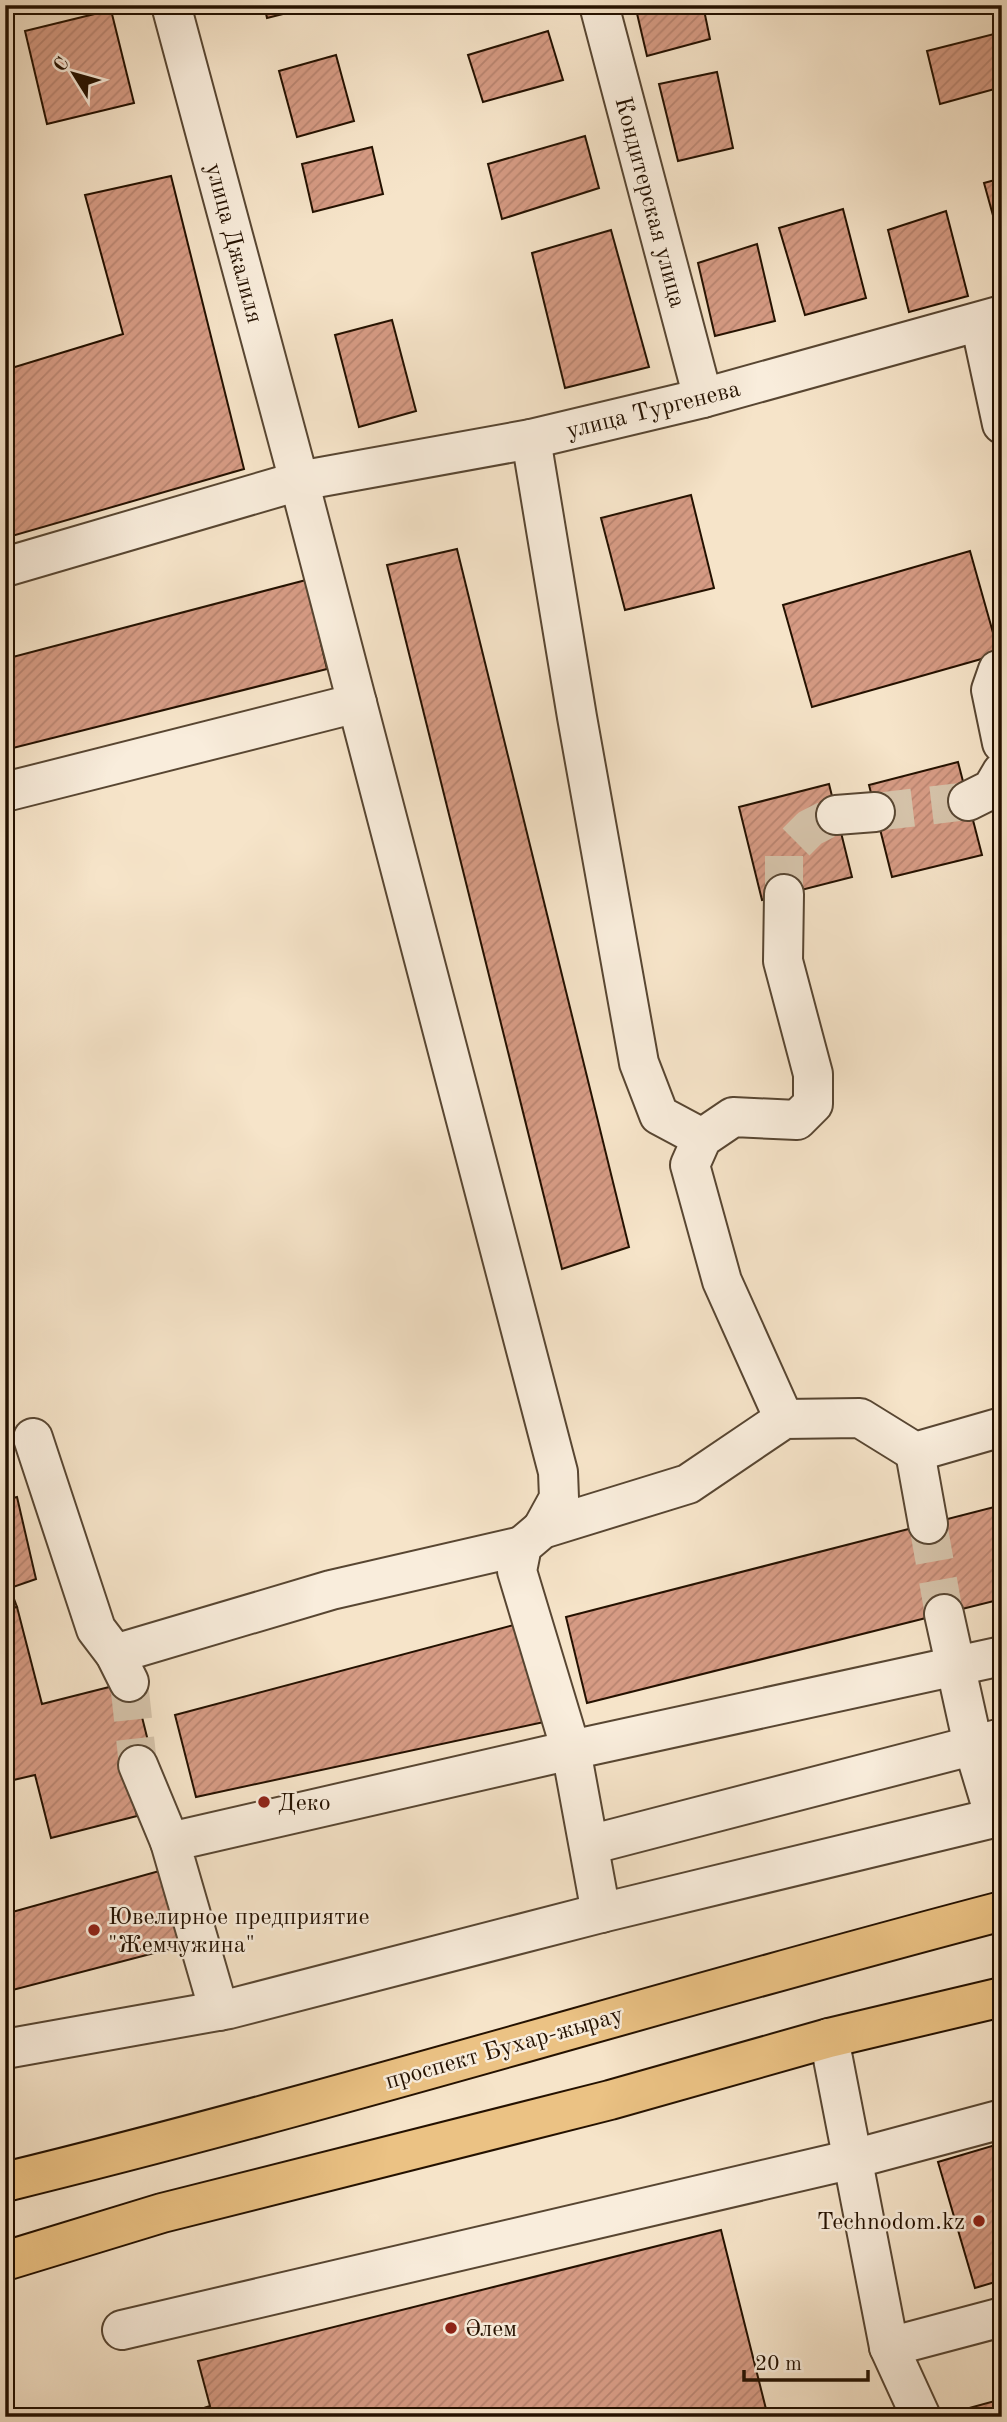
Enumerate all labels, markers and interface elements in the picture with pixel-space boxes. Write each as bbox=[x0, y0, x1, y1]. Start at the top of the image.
north arrow bbox=[38, 38, 108, 108]
text: С bbox=[51, 55, 74, 76]
street label: Кондитерская улица bbox=[609, 95, 689, 311]
street label: улица Джалиля bbox=[200, 161, 266, 326]
street label: улица Тургенева bbox=[564, 378, 743, 444]
place label: Деко bbox=[278, 1792, 331, 1816]
marker: Деко bbox=[256, 1794, 272, 1810]
place label: Ювелирное предприятие "Жемчужина" bbox=[108, 1906, 370, 1958]
marker: Ювелирное предприятие "Жемчужина" bbox=[86, 1922, 102, 1938]
street label: проспект Бухар-жырау bbox=[383, 2003, 627, 2094]
place label: Technodom.kz bbox=[817, 2211, 965, 2235]
marker: Technodom.kz bbox=[971, 2213, 987, 2229]
place label: Әлем bbox=[465, 2318, 517, 2342]
marker: Әлем bbox=[443, 2320, 459, 2336]
scale bar bbox=[744, 2338, 869, 2382]
text: 20 m bbox=[755, 2354, 802, 2375]

